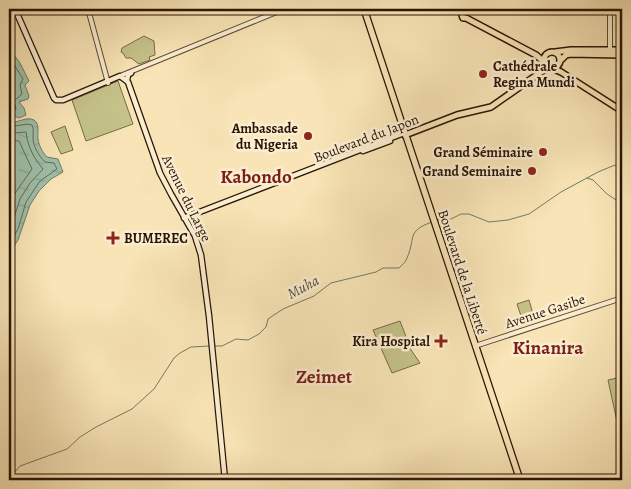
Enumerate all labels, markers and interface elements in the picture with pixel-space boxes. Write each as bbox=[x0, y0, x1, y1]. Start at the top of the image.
place label: Cathédrale Regina Mundi bbox=[493, 57, 575, 92]
marker: Cathédrale Regina Mundi bbox=[477, 68, 489, 80]
street label: Boulevard du Japon bbox=[311, 110, 422, 167]
place label: Ambassade du Nigeria bbox=[231, 119, 299, 154]
marker: Ambassade du Nigeria bbox=[302, 130, 314, 142]
place label: Grand Séminaire bbox=[434, 143, 534, 162]
marker: Grand Séminaire bbox=[537, 146, 549, 158]
street label: Avenue du Large bbox=[157, 151, 216, 245]
place label: Grand Seminaire bbox=[423, 162, 523, 181]
district label: Kabondo bbox=[220, 164, 292, 190]
marker: Grand Seminaire bbox=[526, 165, 538, 177]
street label: Boulevard de la Liberté bbox=[433, 207, 492, 337]
place label: BUMEREC bbox=[124, 229, 188, 248]
marker: BUMEREC bbox=[106, 231, 120, 245]
water label: Muha bbox=[284, 270, 323, 304]
street label: Avenue Gasibe bbox=[502, 290, 588, 334]
place label: Kira Hospital bbox=[352, 332, 430, 351]
marker: Kira Hospital bbox=[434, 334, 448, 348]
district label: Kinanira bbox=[513, 335, 584, 361]
district label: Zeimet bbox=[296, 364, 353, 390]

